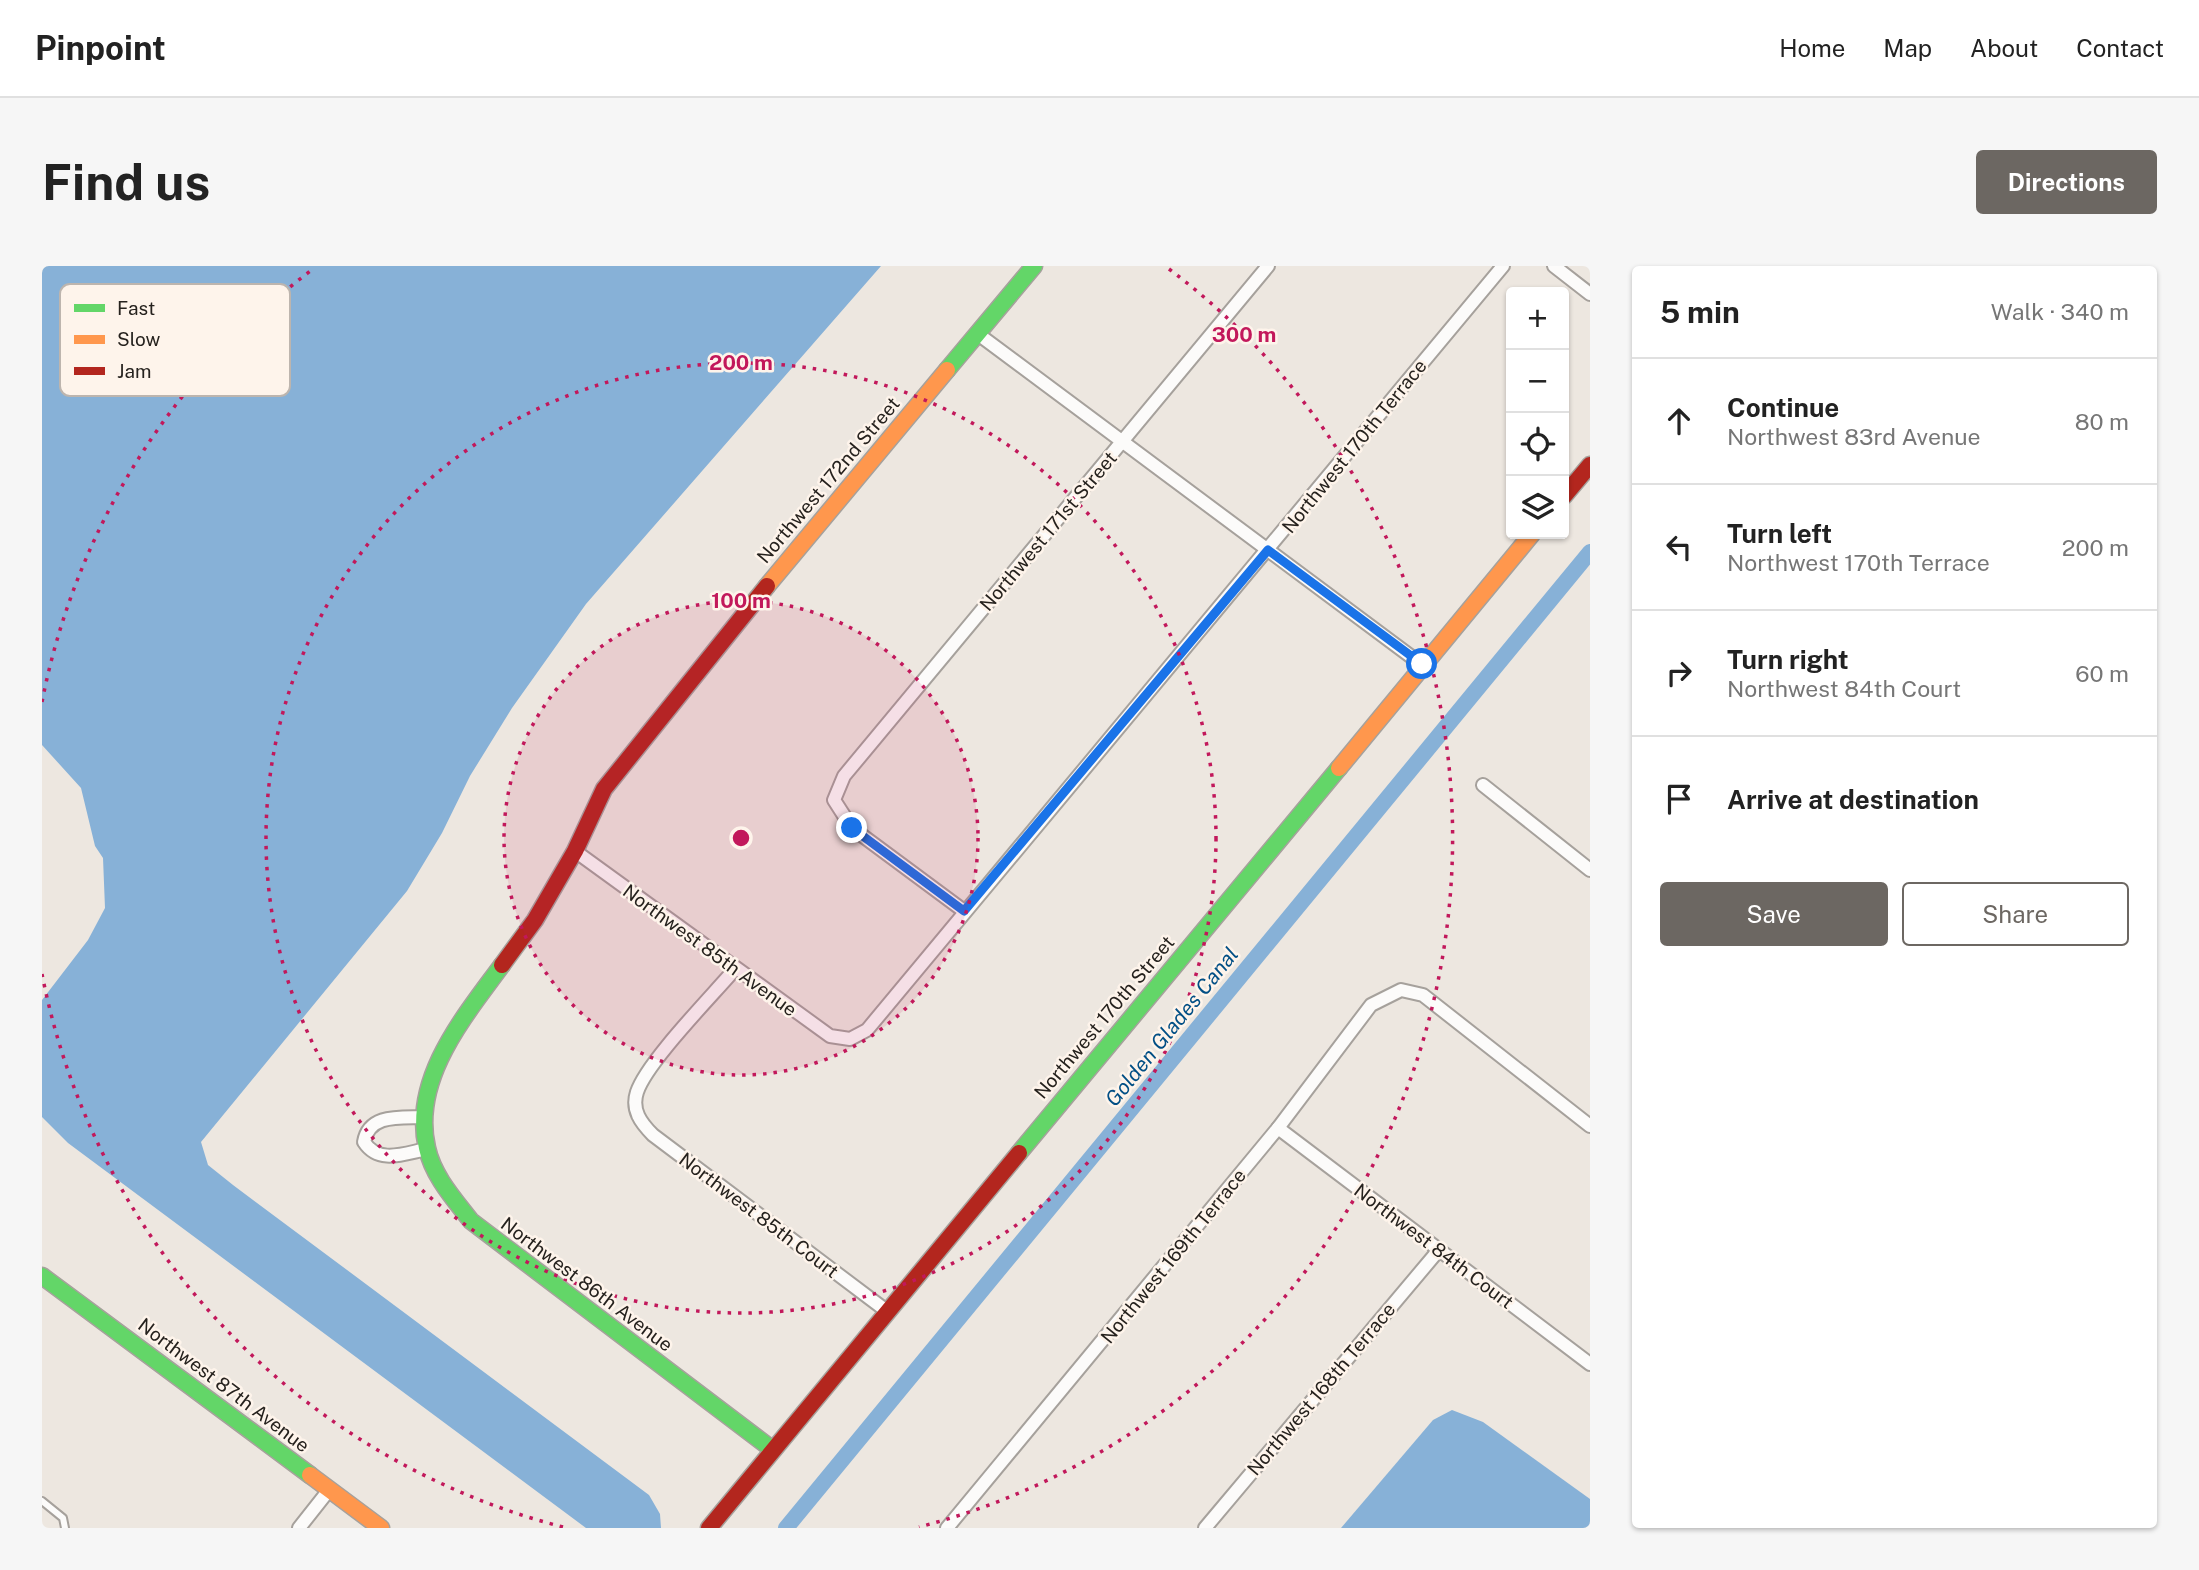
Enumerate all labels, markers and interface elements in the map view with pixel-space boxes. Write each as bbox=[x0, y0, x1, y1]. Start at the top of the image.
text: Pinpoint bbox=[35, 29, 166, 67]
text: Home bbox=[1779, 34, 1845, 62]
text: Map bbox=[1883, 34, 1932, 62]
text: About bbox=[1970, 34, 2038, 62]
text: Contact bbox=[2076, 34, 2164, 62]
button: Directions bbox=[1976, 150, 2157, 214]
text: Find us bbox=[42, 153, 210, 211]
legend bbox=[60, 284, 290, 396]
map controls bbox=[1506, 287, 1569, 539]
button: + bbox=[1506, 287, 1569, 350]
text: 5 min bbox=[1660, 294, 1740, 330]
text: Fast bbox=[117, 297, 155, 319]
text: Walk · 340 m bbox=[1991, 298, 2129, 325]
text: 300 m bbox=[1212, 322, 1276, 347]
text: Slow bbox=[117, 328, 161, 350]
text: 200 m bbox=[709, 350, 773, 375]
button: − bbox=[1506, 350, 1569, 413]
street label: Northwest 170th Terrace bbox=[1277, 355, 1431, 537]
text: Jam bbox=[117, 360, 151, 382]
text: Continue bbox=[1727, 392, 1839, 423]
street label: Northwest 172nd Street bbox=[752, 393, 904, 567]
icon: ahead bbox=[1660, 402, 1698, 440]
text: 80 m bbox=[2075, 408, 2129, 435]
button: locate bbox=[1506, 413, 1569, 476]
text: Northwest 83rd Avenue bbox=[1727, 423, 1981, 450]
street label: Northwest 171st Street bbox=[975, 447, 1121, 615]
button: layers bbox=[1506, 476, 1569, 539]
text: Turn left bbox=[1727, 518, 1832, 549]
icon: left bbox=[1660, 528, 1698, 566]
text: 200 m bbox=[2062, 534, 2129, 561]
text: Northwest 170th Terrace bbox=[1727, 549, 1990, 576]
text: 100 m bbox=[711, 588, 771, 613]
text: Turn right bbox=[1727, 644, 1849, 675]
route start bbox=[1406, 648, 1437, 679]
icon: right bbox=[1660, 654, 1698, 692]
text: 60 m bbox=[2075, 660, 2129, 687]
text: Northwest 84th Court bbox=[1727, 675, 1961, 702]
icon: arrive bbox=[1660, 780, 1698, 818]
text: Arrive at destination bbox=[1727, 784, 1979, 815]
route end bbox=[836, 812, 867, 843]
centre of rings bbox=[729, 826, 753, 850]
street label: Northwest 85th Avenue bbox=[619, 880, 801, 1020]
button: Save bbox=[1660, 882, 1888, 946]
button: Share bbox=[1902, 882, 2129, 946]
street label: Northwest 170th Street bbox=[1029, 931, 1179, 1103]
water label: Golden Glades Canal bbox=[1100, 942, 1243, 1111]
street label: Northwest 85th Court bbox=[675, 1148, 843, 1282]
street label: Northwest 169th Terrace bbox=[1096, 1164, 1250, 1348]
street label: Northwest 84th Court bbox=[1350, 1179, 1518, 1313]
street label: Northwest 86th Avenue bbox=[497, 1212, 677, 1356]
street label: Northwest 168th Terrace bbox=[1242, 1298, 1400, 1480]
street label: Northwest 87th Avenue bbox=[134, 1313, 314, 1457]

